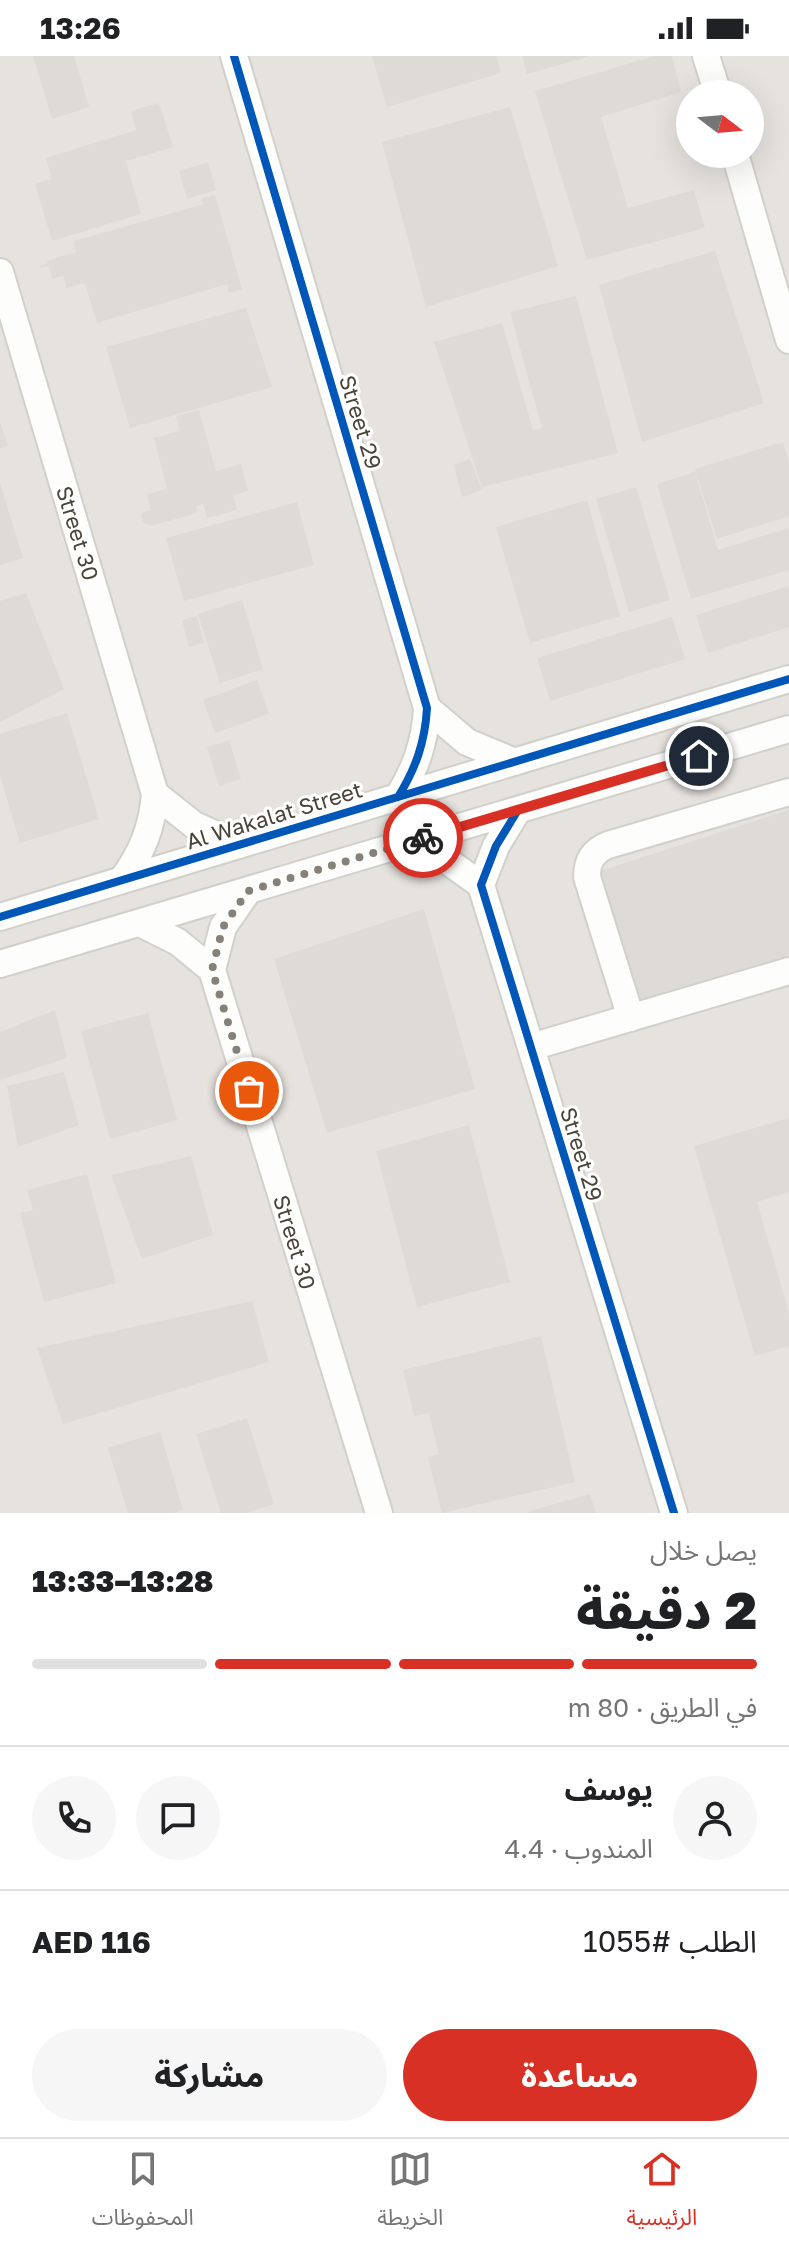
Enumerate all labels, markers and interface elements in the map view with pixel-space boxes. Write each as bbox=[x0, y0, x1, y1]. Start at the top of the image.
text: 13:26 bbox=[40, 10, 121, 46]
north arrow bbox=[676, 80, 764, 168]
map controls bbox=[676, 80, 764, 168]
street label: Street 29 bbox=[334, 372, 388, 472]
street label: Street 30 bbox=[51, 483, 105, 583]
pin bbox=[665, 722, 733, 790]
icon: home bbox=[677, 734, 721, 778]
street label: Al Wakalat Street bbox=[183, 775, 365, 855]
courier bbox=[383, 798, 463, 878]
icon: bike bbox=[401, 816, 445, 860]
pin bbox=[215, 1057, 283, 1125]
icon: bag bbox=[227, 1069, 271, 1113]
street label: Street 29 bbox=[555, 1104, 609, 1204]
street label: Street 30 bbox=[268, 1192, 322, 1292]
text: يصل خلال bbox=[650, 1535, 757, 1566]
text: 13:28–13:33 bbox=[32, 1563, 213, 1599]
text: 2 دقيقة bbox=[576, 1578, 757, 1640]
text: في الطريق · 80 m bbox=[568, 1692, 757, 1723]
text: يوسف bbox=[565, 1771, 653, 1807]
button: phone bbox=[32, 1776, 116, 1860]
button: chat bbox=[136, 1776, 220, 1860]
button: person bbox=[673, 1776, 757, 1860]
text: المندوب · 4.4 bbox=[505, 1833, 653, 1864]
text: الطلب #1055 bbox=[583, 1923, 757, 1959]
text: AED 116 bbox=[32, 1924, 151, 1960]
button: مشاركة bbox=[32, 2029, 387, 2121]
button: مساعدة bbox=[403, 2029, 757, 2121]
tab: المحفوظات bbox=[92, 2147, 194, 2241]
tab: الخريطة bbox=[377, 2147, 443, 2241]
tab: الرئيسية bbox=[627, 2147, 697, 2241]

